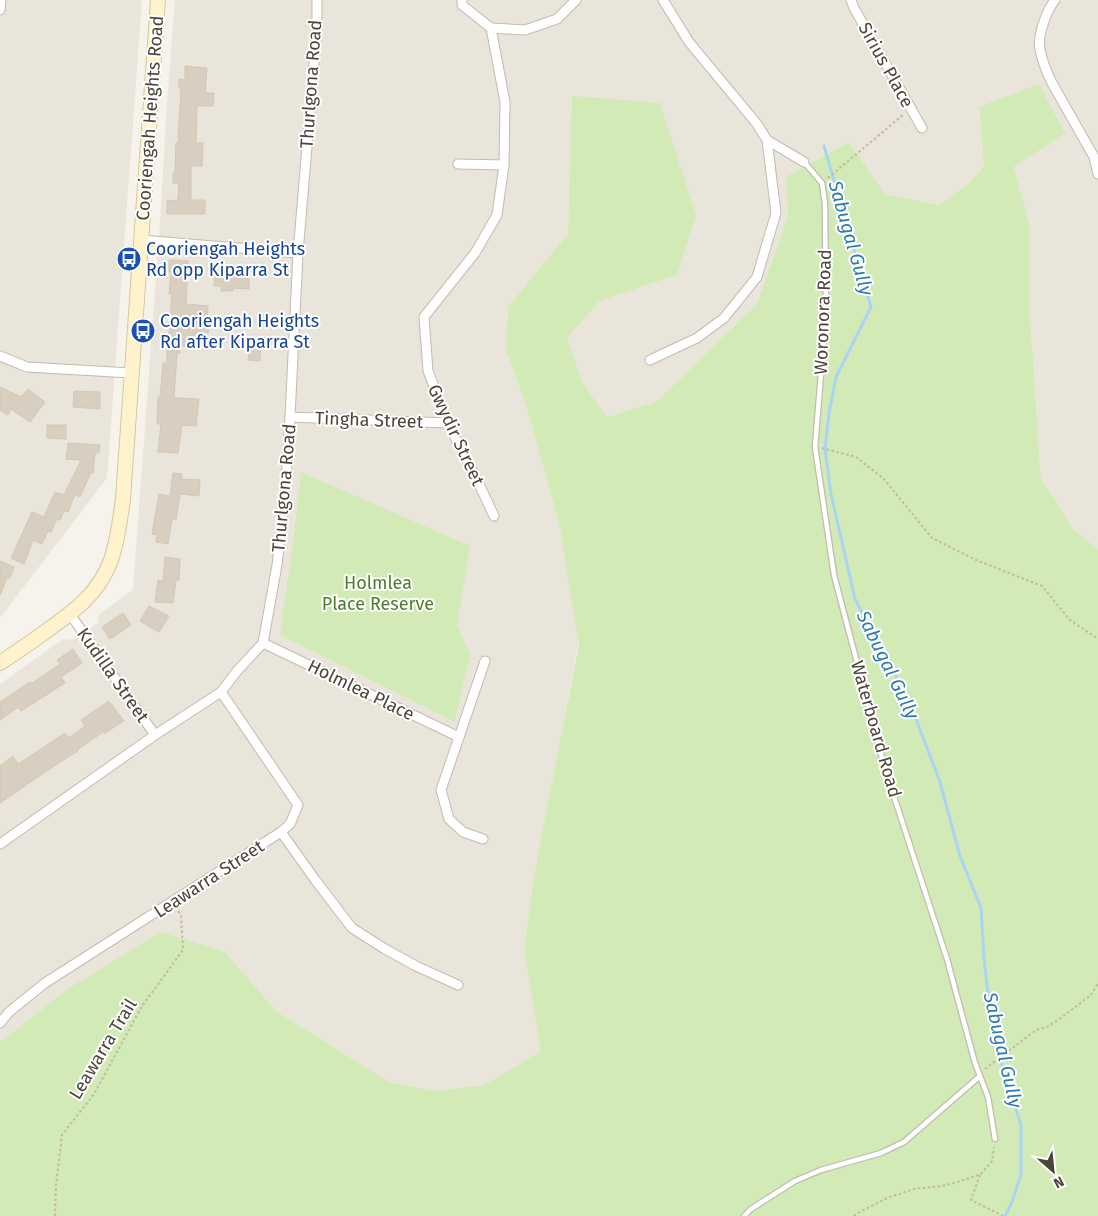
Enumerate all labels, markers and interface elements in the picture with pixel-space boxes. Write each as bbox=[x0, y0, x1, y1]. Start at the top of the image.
street label: Cooriengah Heights Road bbox=[132, 15, 168, 221]
street label: Thurlgona Road bbox=[296, 19, 326, 149]
street label: Sirius Place bbox=[854, 19, 918, 111]
water label: Sabugal Gully bbox=[823, 177, 879, 299]
place label: Cooriengah Heights Rd opp Kiparra St bbox=[146, 238, 305, 281]
bus stop icon: Cooriengah Heights Rd opp Kiparra St bbox=[116, 246, 142, 272]
street label: Woronora Road bbox=[810, 249, 836, 375]
place label: Cooriengah Heights Rd after Kiparra St bbox=[160, 310, 319, 353]
bus stop icon: Cooriengah Heights Rd after Kiparra St bbox=[130, 318, 156, 344]
street label: Gwydir Street bbox=[423, 381, 489, 490]
street label: Tingha Street bbox=[315, 407, 424, 433]
street label: Thurlgona Road bbox=[267, 423, 301, 553]
park label: Holmlea Place Reserve bbox=[322, 572, 434, 615]
water label: Sabugal Gully bbox=[851, 606, 925, 724]
street label: Kudilla Street bbox=[72, 623, 154, 727]
street label: Holmlea Place bbox=[304, 655, 418, 725]
street label: Waterboard Road bbox=[846, 658, 906, 800]
street label: Leawarra Street bbox=[150, 835, 269, 923]
water label: Sabugal Gully bbox=[978, 989, 1028, 1111]
street label: Leawarra Trail bbox=[64, 995, 142, 1103]
north arrow bbox=[1028, 1146, 1078, 1196]
text: N bbox=[1051, 1172, 1067, 1192]

